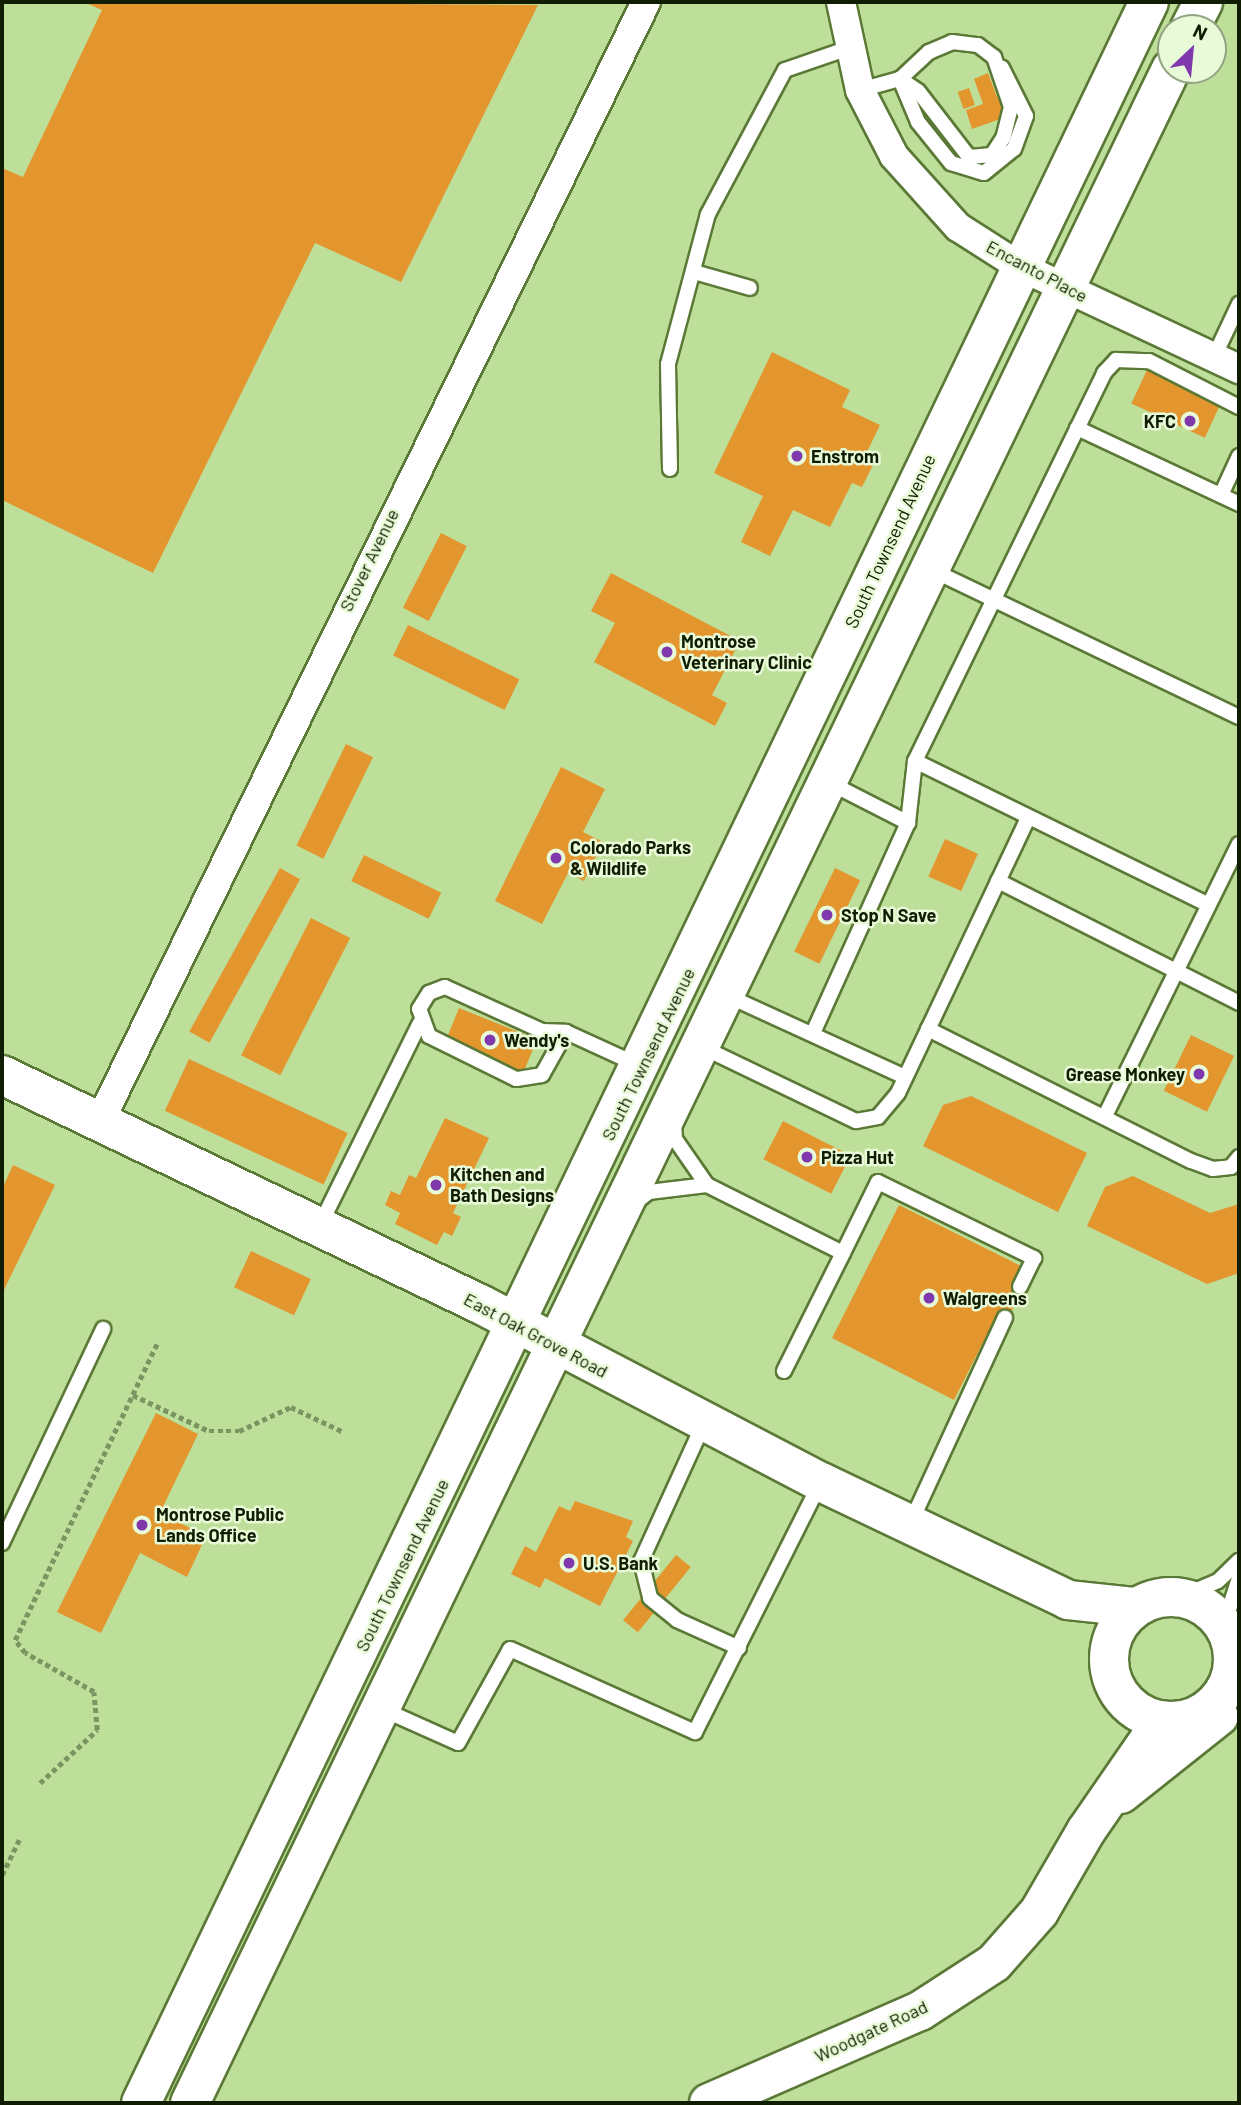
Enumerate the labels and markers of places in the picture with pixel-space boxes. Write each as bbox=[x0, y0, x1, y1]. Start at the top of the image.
place label: KFC bbox=[1144, 410, 1176, 432]
marker: KFC bbox=[1182, 413, 1198, 429]
place label: Enstrom bbox=[811, 445, 879, 467]
marker: Enstrom bbox=[789, 448, 805, 464]
place label: Montrose Veterinary Clinic bbox=[681, 631, 812, 674]
marker: Montrose Veterinary Clinic bbox=[659, 644, 675, 660]
place label: Colorado Parks & Wildlife bbox=[570, 837, 691, 880]
marker: Colorado Parks & Wildlife bbox=[548, 850, 564, 866]
place label: Stop N Save bbox=[841, 904, 936, 926]
marker: Stop N Save bbox=[819, 907, 835, 923]
place label: Wendy's bbox=[504, 1029, 569, 1051]
marker: Wendy's bbox=[482, 1032, 498, 1048]
place label: Grease Monkey bbox=[1066, 1063, 1185, 1085]
marker: Grease Monkey bbox=[1191, 1066, 1207, 1082]
place label: Pizza Hut bbox=[821, 1146, 894, 1168]
marker: Pizza Hut bbox=[799, 1149, 815, 1165]
place label: Kitchen and Bath Designs bbox=[450, 1164, 554, 1206]
marker: Kitchen and Bath Designs bbox=[428, 1177, 444, 1193]
place label: Walgreens bbox=[943, 1287, 1027, 1309]
marker: Walgreens bbox=[921, 1290, 937, 1306]
place label: Montrose Public Lands Office bbox=[156, 1504, 284, 1546]
marker: Montrose Public Lands Office bbox=[134, 1517, 150, 1533]
place label: U.S. Bank bbox=[583, 1552, 658, 1574]
marker: U.S. Bank bbox=[561, 1555, 577, 1571]

